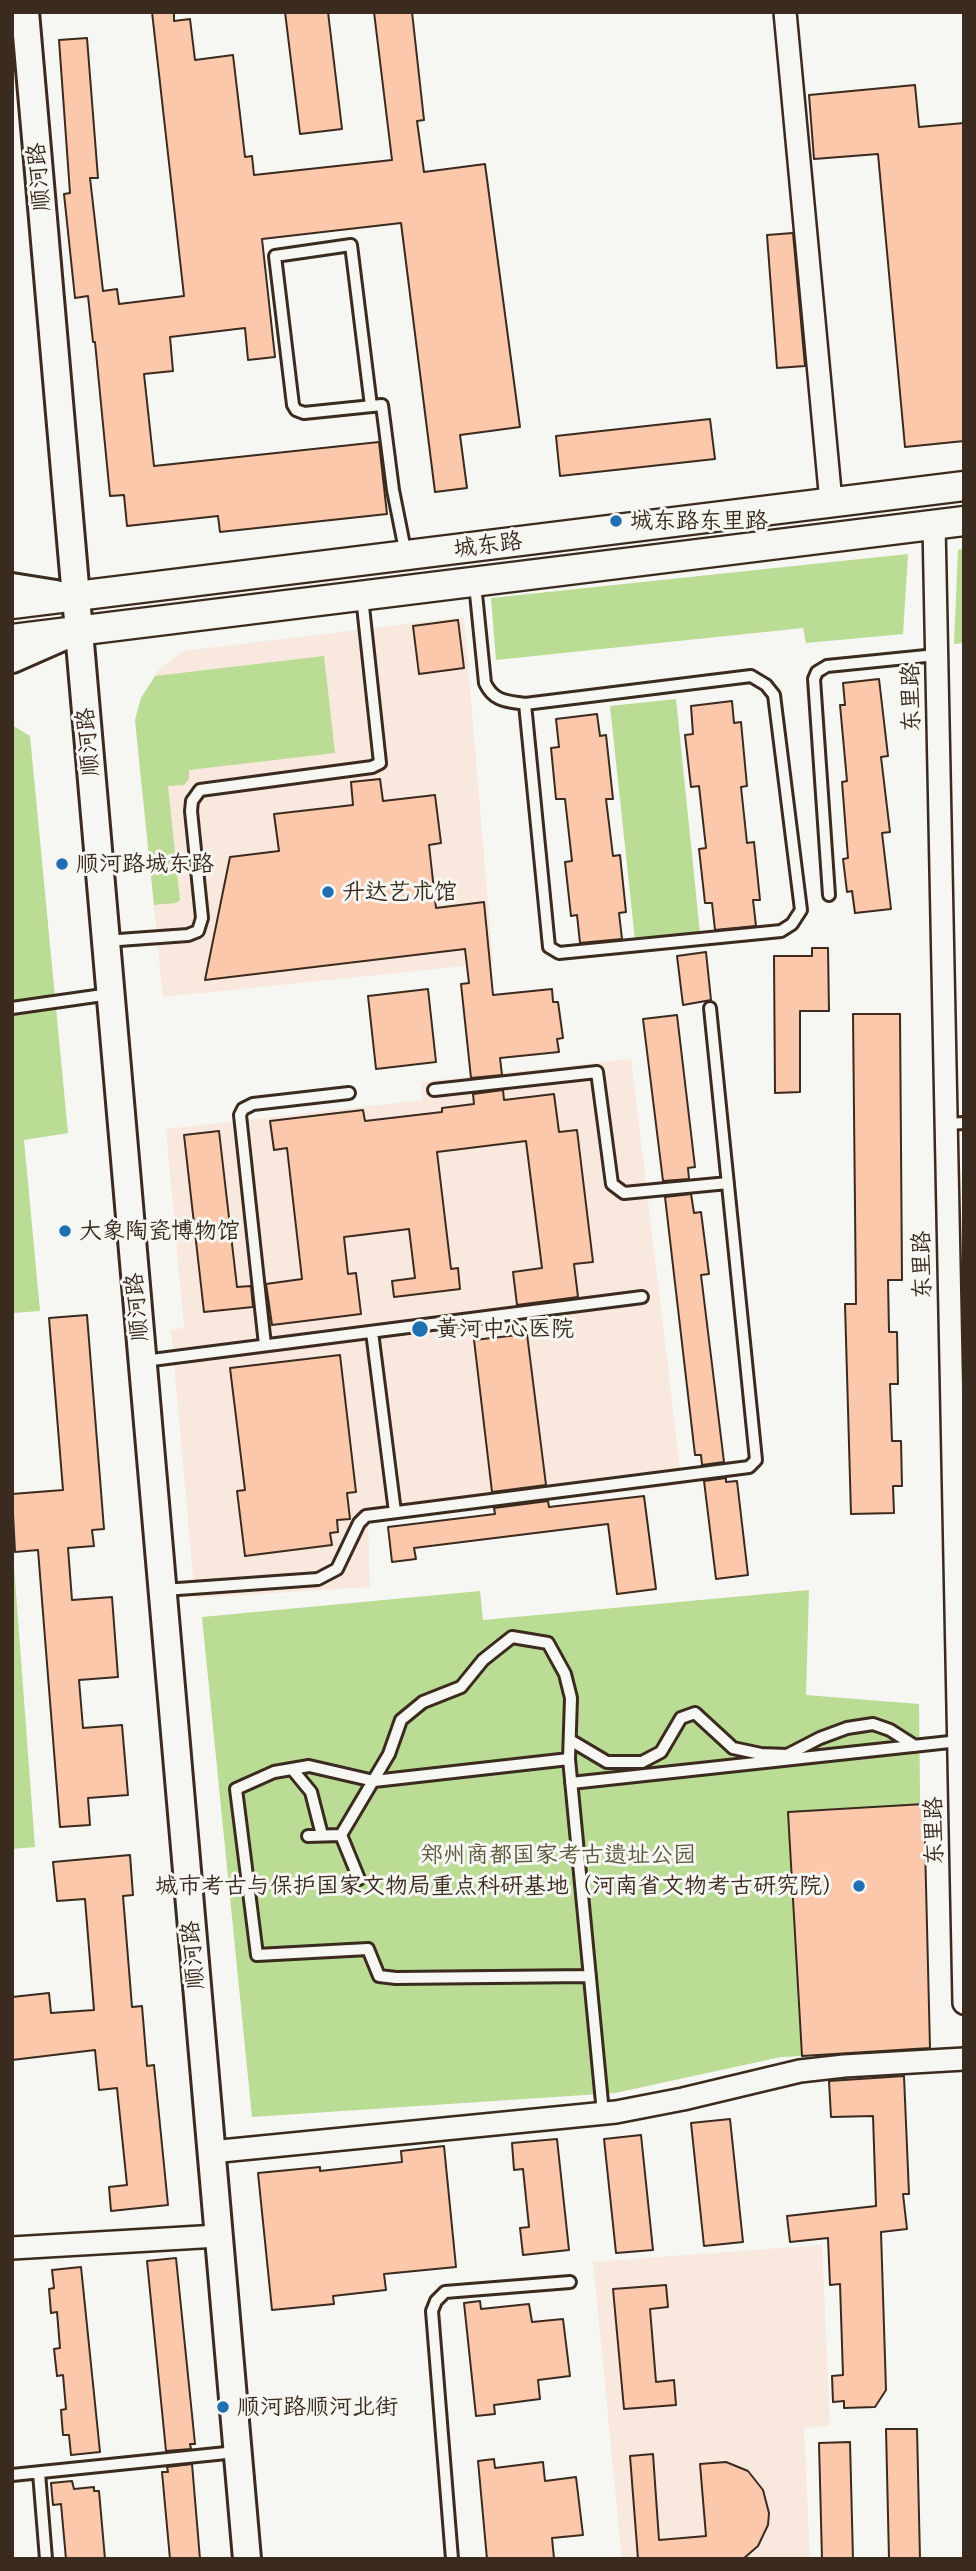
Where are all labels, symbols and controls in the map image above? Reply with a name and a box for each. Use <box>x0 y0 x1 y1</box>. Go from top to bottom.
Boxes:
street label: 顺河路 <box>22 141 56 213</box>
place label: 城东路东里路 <box>630 507 768 535</box>
marker: 城东路东里路 <box>608 513 624 529</box>
street label: 城东路 <box>452 527 524 563</box>
street label: 东里路 <box>897 663 925 733</box>
street label: 顺河路 <box>71 706 105 778</box>
place label: 顺河路城东路 <box>76 850 214 878</box>
marker: 顺河路城东路 <box>54 856 70 872</box>
place label: 升达艺术馆 <box>342 878 457 906</box>
marker: 升达艺术馆 <box>320 884 336 900</box>
place label: 大象陶瓷博物馆 <box>79 1217 240 1245</box>
marker: 大象陶瓷博物馆 <box>57 1223 73 1239</box>
street label: 东里路 <box>908 1230 936 1300</box>
street label: 顺河路 <box>120 1271 154 1343</box>
place label: 黄河中心医院 <box>436 1315 574 1343</box>
marker: 黄河中心医院 <box>410 1319 430 1339</box>
street label: 东里路 <box>920 1796 948 1866</box>
park label: 郑州商都国家考古遗址公园 <box>420 1841 696 1869</box>
place label: 城市考古与保护国家文物局重点科研基地（河南省文物考古研究院） <box>155 1872 845 1900</box>
marker: 城市考古与保护国家文物局重点科研基地（河南省文物考古研究院） <box>851 1878 867 1894</box>
street label: 顺河路 <box>176 1919 210 1991</box>
place label: 顺河路顺河北街 <box>237 2393 398 2421</box>
marker: 顺河路顺河北街 <box>215 2399 231 2415</box>

